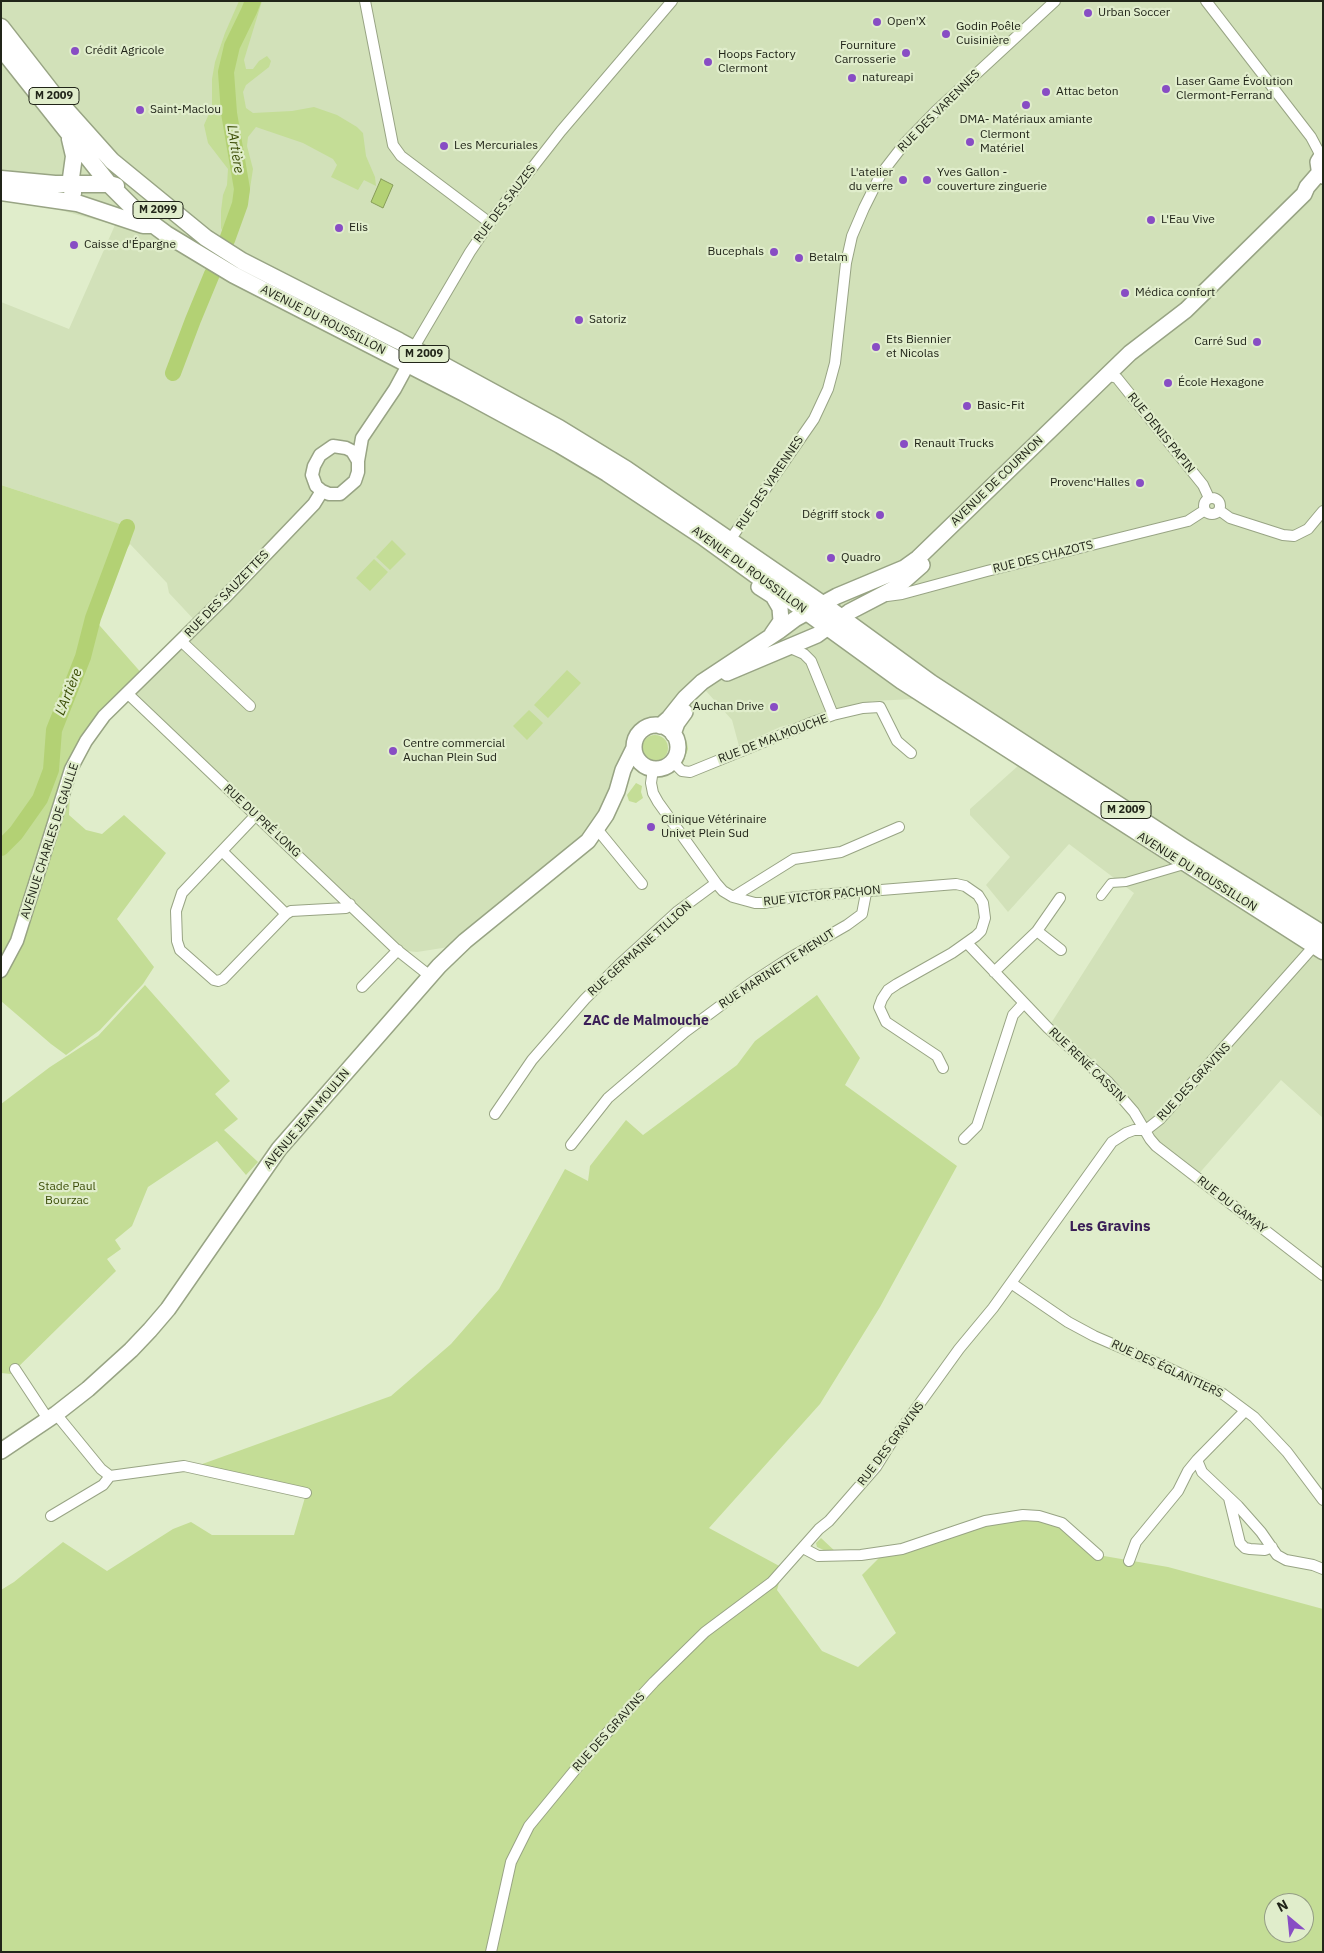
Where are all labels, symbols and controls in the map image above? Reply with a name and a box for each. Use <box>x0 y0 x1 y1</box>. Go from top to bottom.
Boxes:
place label: Urban Soccer <box>1098 6 1170 20</box>
marker: Urban Soccer <box>1082 7 1094 19</box>
place label: Open'X <box>887 15 926 29</box>
marker: Open'X <box>871 16 883 28</box>
place label: Godin Poêle Cuisinière <box>956 20 1021 48</box>
marker: Godin Poêle Cuisinière <box>940 28 952 40</box>
place label: Fourniture Carrosserie <box>834 39 896 67</box>
place label: Crédit Agricole <box>85 44 164 58</box>
marker: Crédit Agricole <box>69 45 81 57</box>
marker: Fourniture Carrosserie <box>900 47 912 59</box>
place label: Hoops Factory Clermont <box>718 48 796 76</box>
marker: Hoops Factory Clermont <box>702 56 714 68</box>
street label: RUE DES VARENNES <box>895 67 983 155</box>
place label: natureapi <box>862 71 914 85</box>
marker: natureapi <box>846 72 858 84</box>
place label: Laser Game Évolution Clermont-Ferrand <box>1176 75 1293 103</box>
marker: Laser Game Évolution Clermont-Ferrand <box>1160 83 1172 95</box>
place label: Attac beton <box>1056 85 1118 99</box>
marker: Attac beton <box>1040 86 1052 98</box>
road number: M 2009 <box>29 88 79 104</box>
marker: DMA- Matériaux amiante <box>1020 99 1032 111</box>
place label: Saint-Maclou <box>150 103 221 117</box>
marker: Saint-Maclou <box>134 104 146 116</box>
place label: DMA- Matériaux amiante <box>959 113 1093 127</box>
water label: L'Artière <box>223 124 247 174</box>
place label: Clermont Matériel <box>980 128 1030 156</box>
marker: Clermont Matériel <box>964 136 976 148</box>
place label: Les Mercuriales <box>454 139 538 153</box>
marker: Les Mercuriales <box>438 140 450 152</box>
street label: RUE DES SAUZES <box>471 162 539 246</box>
place label: L'atelier du verre <box>849 166 893 194</box>
place label: Yves Gallon - couverture zinguerie <box>937 166 1047 194</box>
marker: L'atelier du verre <box>897 174 909 186</box>
marker: Yves Gallon - couverture zinguerie <box>921 174 933 186</box>
road number: M 2099 <box>133 202 183 218</box>
place label: L'Eau Vive <box>1161 213 1215 227</box>
marker: L'Eau Vive <box>1145 214 1157 226</box>
place label: Elis <box>349 221 368 235</box>
marker: Elis <box>333 222 345 234</box>
place label: Caisse d'Épargne <box>84 238 176 252</box>
marker: Caisse d'Épargne <box>68 239 80 251</box>
place label: Bucephals <box>708 245 764 259</box>
marker: Bucephals <box>768 246 780 258</box>
place label: Betalm <box>809 251 848 265</box>
marker: Betalm <box>793 252 805 264</box>
street label: AVENUE DU ROUSSILLON <box>258 282 388 358</box>
place label: Médica confort <box>1135 286 1215 300</box>
marker: Médica confort <box>1119 287 1131 299</box>
place label: Satoriz <box>589 313 626 327</box>
marker: Satoriz <box>573 314 585 326</box>
place label: Ets Biennier et Nicolas <box>886 333 951 361</box>
place label: Carré Sud <box>1194 335 1247 349</box>
marker: Carré Sud <box>1251 336 1263 348</box>
marker: Ets Biennier et Nicolas <box>870 341 882 353</box>
road number: M 2009 <box>399 346 449 362</box>
place label: École Hexagone <box>1178 376 1264 390</box>
marker: École Hexagone <box>1162 377 1174 389</box>
street label: RUE DENIS PAPIN <box>1124 390 1198 476</box>
place label: Basic-Fit <box>977 399 1025 413</box>
marker: Basic-Fit <box>961 400 973 412</box>
street label: RUE DES VARENNES <box>733 433 807 533</box>
street label: AVENUE DE COURNON <box>948 433 1046 529</box>
place label: Renault Trucks <box>914 437 994 451</box>
marker: Renault Trucks <box>898 438 910 450</box>
place label: Provenc'Halles <box>1050 476 1130 490</box>
marker: Provenc'Halles <box>1134 477 1146 489</box>
place label: Dégriff stock <box>802 508 870 522</box>
marker: Dégriff stock <box>874 509 886 521</box>
street label: AVENUE DU ROUSSILLON <box>689 523 809 617</box>
street label: RUE DES CHAZOTS <box>991 538 1095 576</box>
street label: RUE DES SAUZETTES <box>182 548 272 640</box>
place label: Quadro <box>841 551 881 565</box>
marker: Quadro <box>825 552 837 564</box>
water label: L'Artière <box>52 666 86 718</box>
place label: Auchan Drive <box>693 700 764 714</box>
marker: Auchan Drive <box>768 701 780 713</box>
street label: RUE DE MALMOUCHE <box>716 711 830 767</box>
place label: Centre commercial Auchan Plein Sud <box>403 737 505 765</box>
marker: Centre commercial Auchan Plein Sud <box>387 745 399 757</box>
street label: AVENUE CHARLES DE GAULLE <box>18 761 82 921</box>
street label: RUE DU PRÉ LONG <box>220 782 304 860</box>
road number: M 2009 <box>1101 802 1151 818</box>
place label: Clinique Vétérinaire Univet Plein Sud <box>661 813 767 841</box>
marker: Clinique Vétérinaire Univet Plein Sud <box>645 821 657 833</box>
street label: AVENUE DU ROUSSILLON <box>1134 829 1260 915</box>
street label: RUE VICTOR PACHON <box>763 883 881 909</box>
street label: RUE GERMAINE TILLION <box>585 899 695 999</box>
street label: RUE MARINETTE MENUT <box>716 926 838 1012</box>
district label: ZAC de Malmouche <box>583 1013 709 1029</box>
street label: RUE RENÉ CASSIN <box>1046 1025 1128 1105</box>
street label: RUE DES GRAVINS <box>1154 1040 1234 1124</box>
street label: AVENUE JEAN MOULIN <box>261 1066 353 1172</box>
street label: RUE DU GAMAY <box>1194 1173 1270 1237</box>
park label: Stade Paul Bourzac <box>38 1180 96 1208</box>
district label: Les Gravins <box>1069 1218 1151 1236</box>
street label: RUE DES ÉGLANTIERS <box>1109 1337 1225 1401</box>
street label: RUE DES GRAVINS <box>855 1399 927 1489</box>
street label: RUE DES GRAVINS <box>570 1690 648 1774</box>
north arrow <box>1264 1893 1314 1943</box>
text: N <box>1274 1895 1291 1916</box>

